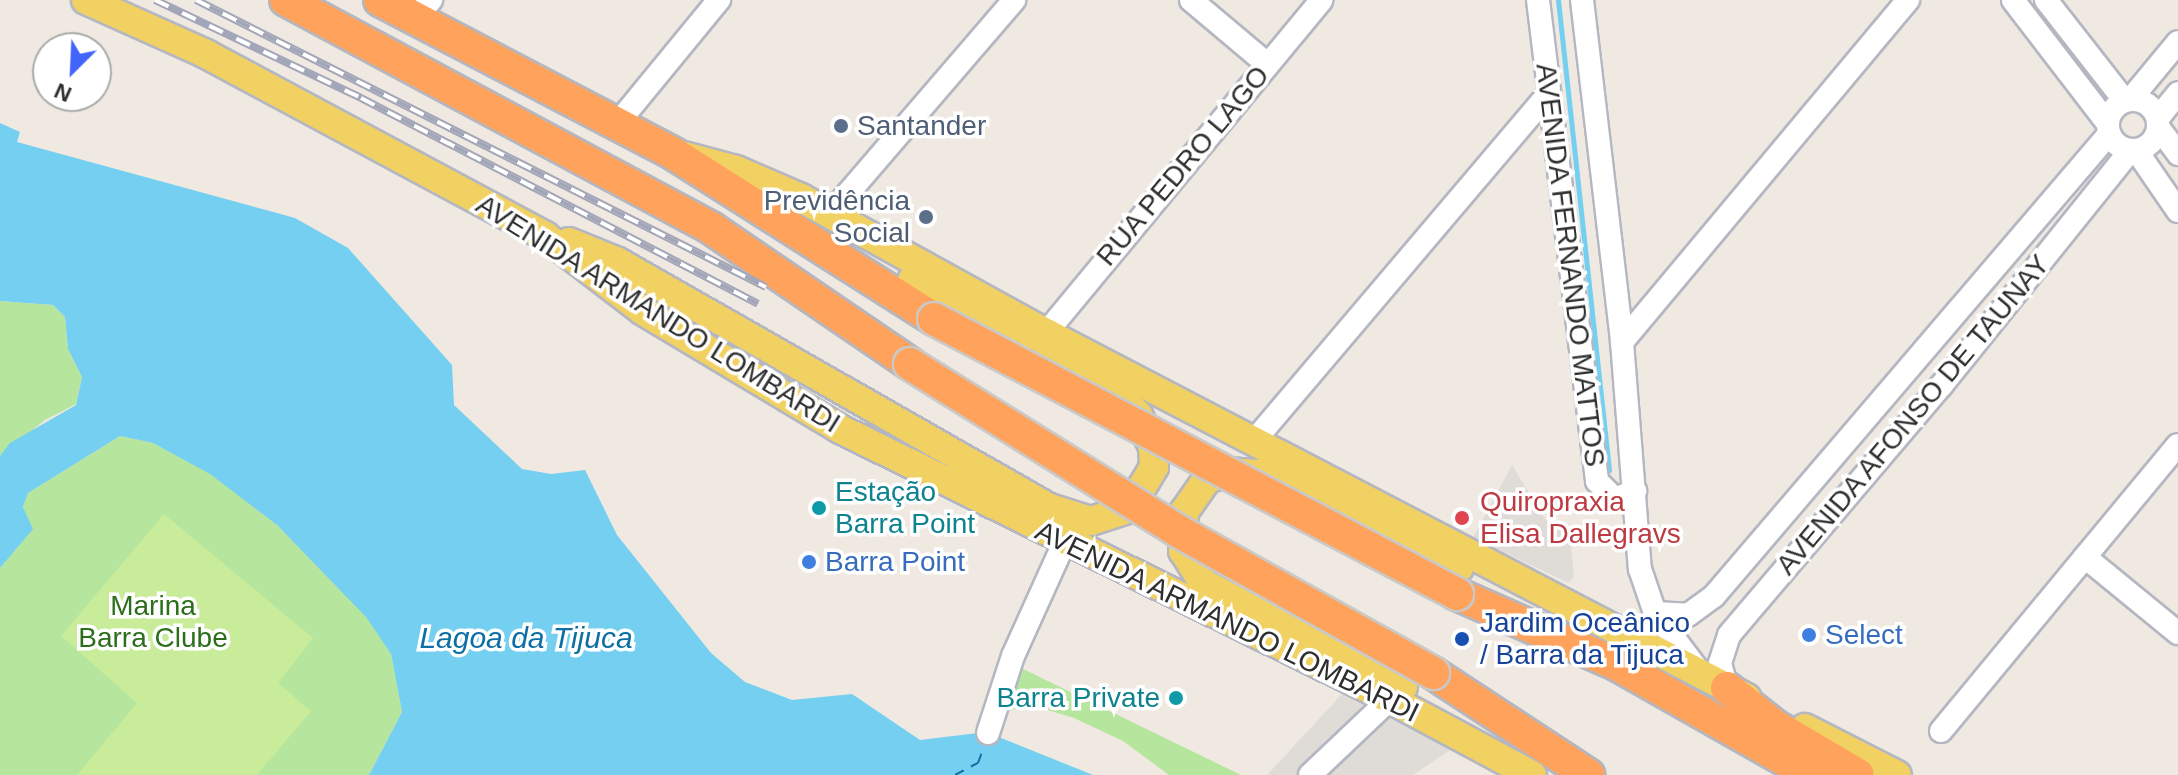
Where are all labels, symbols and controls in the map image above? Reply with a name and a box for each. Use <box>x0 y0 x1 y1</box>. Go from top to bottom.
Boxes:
north arrow <box>32 32 112 112</box>
street label: RUA PEDRO LAGO <box>1089 59 1277 273</box>
street label: AVENIDA FERNANDO MATTOS <box>1528 61 1612 469</box>
text: N <box>51 78 75 107</box>
place label: Santander <box>857 109 986 143</box>
marker: Santander <box>832 117 850 135</box>
place label: Previdência Social <box>764 184 910 250</box>
street label: AVENIDA ARMANDO LOMBARDI <box>469 187 847 441</box>
marker: Previdência Social <box>917 208 935 226</box>
street label: AVENIDA AFONSO DE TAUNAY <box>1768 247 2058 583</box>
place label: Estação Barra Point <box>835 475 975 541</box>
place label: Quiropraxia Elisa Dallegravs <box>1480 485 1681 551</box>
marker: Estação Barra Point <box>810 499 828 517</box>
marker: Quiropraxia Elisa Dallegravs <box>1451 507 1473 529</box>
street label: AVENIDA ARMANDO LOMBARDI <box>1028 514 1426 730</box>
place label: Barra Point <box>825 545 965 579</box>
marker: Barra Point <box>800 553 818 571</box>
park label: Marina Barra Clube <box>78 589 228 655</box>
place label: Jardim Oceânico / Barra da Tijuca <box>1480 606 1690 672</box>
place label: Select <box>1825 618 1903 652</box>
water label: Lagoa da Tijuca <box>419 620 633 656</box>
marker: Select <box>1800 626 1818 644</box>
marker: Jardim Oceânico / Barra da Tijuca <box>1451 628 1473 650</box>
place label: Barra Private <box>997 681 1160 715</box>
marker: Barra Private <box>1167 689 1185 707</box>

